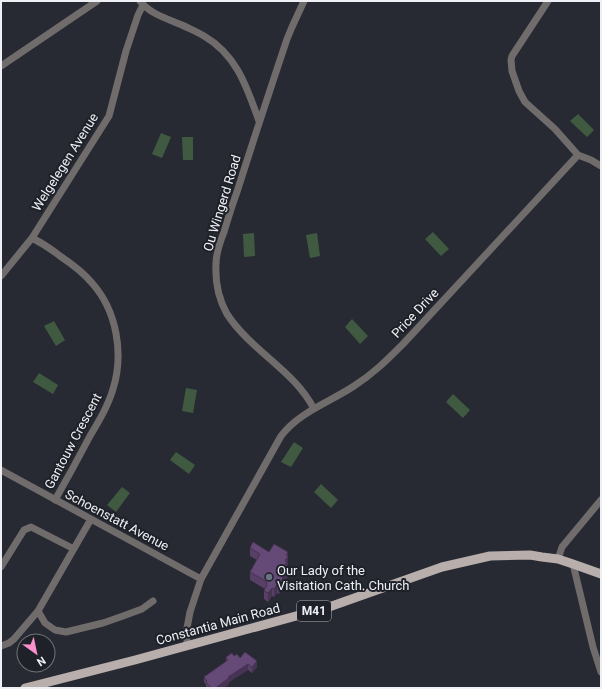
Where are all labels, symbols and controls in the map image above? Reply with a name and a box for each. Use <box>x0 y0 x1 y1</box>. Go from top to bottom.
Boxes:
street label: Welgelegen Avenue <box>29 110 101 214</box>
street label: Ou Wingerd Road <box>200 153 244 253</box>
street label: Price Drive <box>388 285 442 341</box>
street label: Gantouw Crescent <box>41 391 105 491</box>
street label: Schoenstatt Avenue <box>63 486 172 554</box>
place label: Our Lady of the Visitation Cath. Church <box>277 563 410 593</box>
marker: Our Lady of the Visitation Cath. Church <box>264 572 274 582</box>
street label: Constantia Main Road <box>154 600 282 648</box>
road number: M41 <box>297 601 331 621</box>
north arrow <box>16 633 56 673</box>
text: N <box>34 653 48 669</box>

